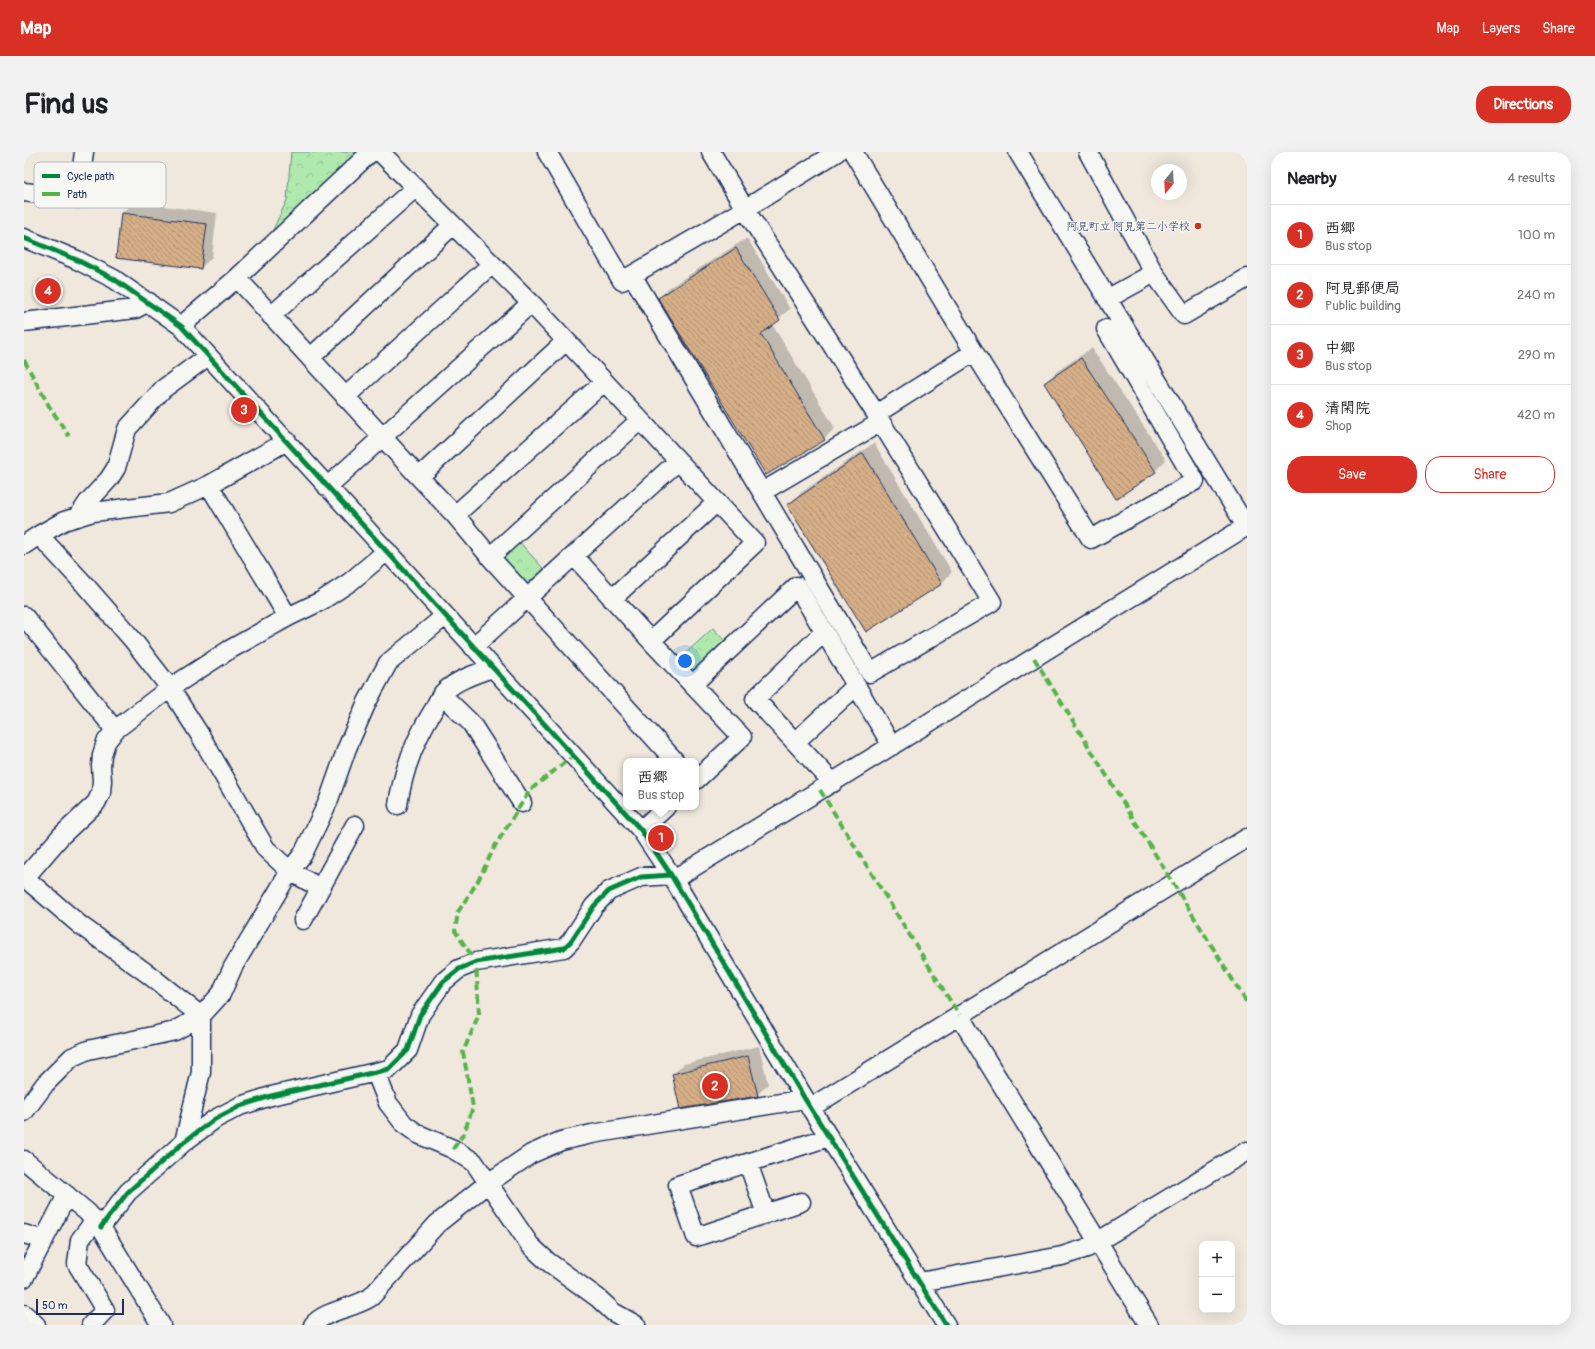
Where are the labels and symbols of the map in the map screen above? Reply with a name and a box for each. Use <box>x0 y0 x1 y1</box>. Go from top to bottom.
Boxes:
legend <box>34 162 166 208</box>
north arrow <box>1151 164 1187 200</box>
text: Cycle path <box>67 170 114 183</box>
text: Path <box>67 188 87 201</box>
place label: 阿見町立 阿見第二小学校 <box>1067 220 1190 233</box>
marker: 阿見町立 阿見第二小学校 <box>1193 221 1203 231</box>
pin: 4 <box>35 276 61 306</box>
pin: 3 <box>231 395 257 425</box>
your location <box>675 651 695 671</box>
pin: 1 <box>648 823 674 853</box>
pin: 2 <box>702 1071 728 1101</box>
scale bar <box>36 1297 124 1316</box>

